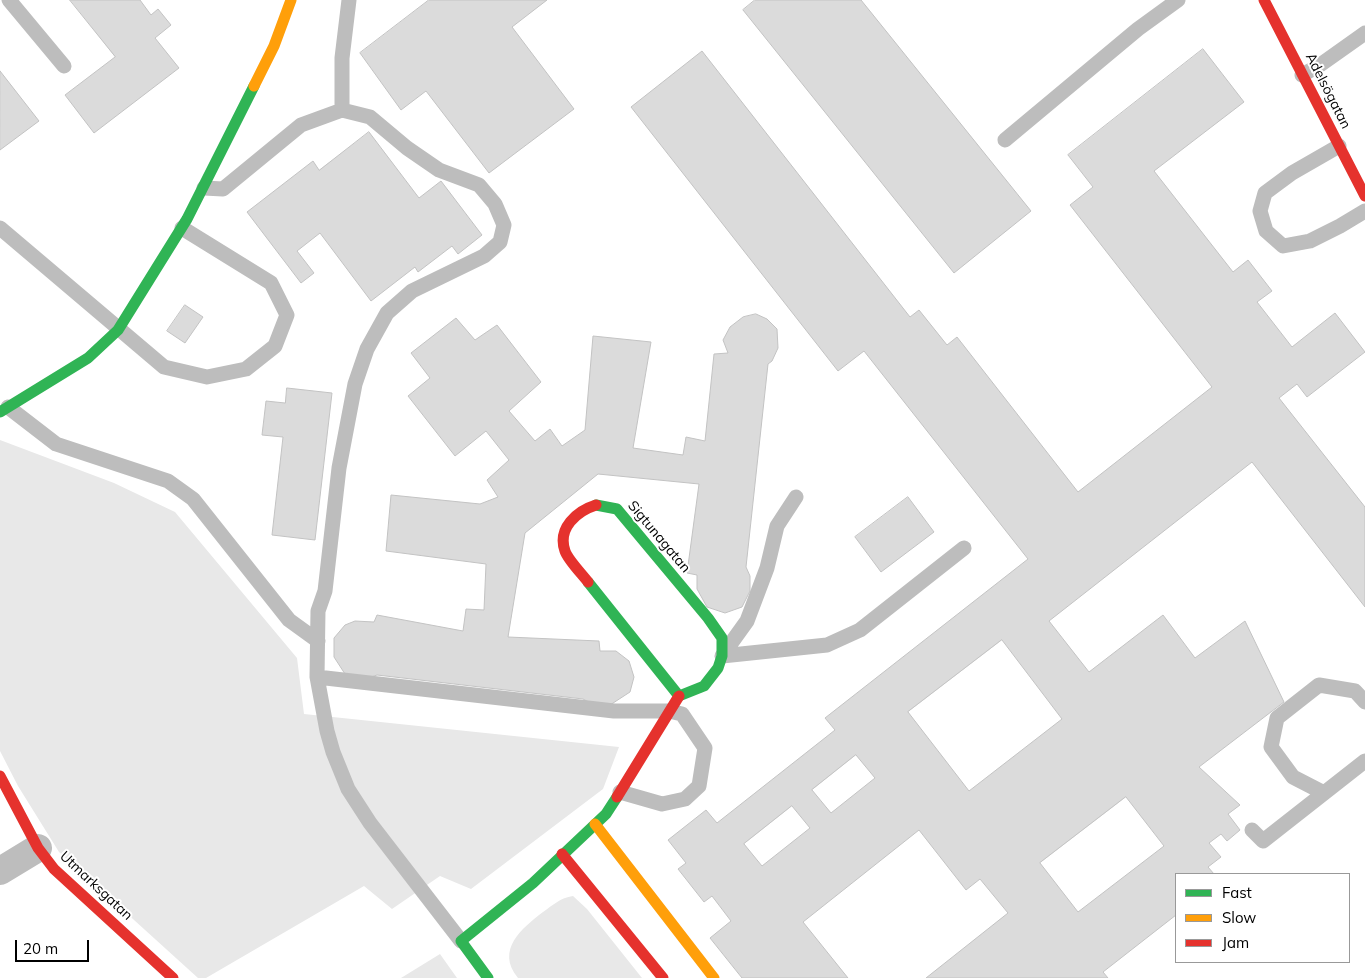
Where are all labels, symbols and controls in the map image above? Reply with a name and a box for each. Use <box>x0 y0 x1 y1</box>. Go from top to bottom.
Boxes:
street label: Adelsögatan <box>1302 50 1354 132</box>
street label: Sigtunagatan <box>624 498 694 576</box>
street label: Utmarksgatan <box>56 848 136 924</box>
legend <box>1175 873 1350 963</box>
text: Fast <box>1222 883 1252 902</box>
text: Slow <box>1222 908 1256 927</box>
scale bar <box>18 930 91 962</box>
text: Jam <box>1222 933 1249 952</box>
text: 20 m <box>23 939 58 958</box>

